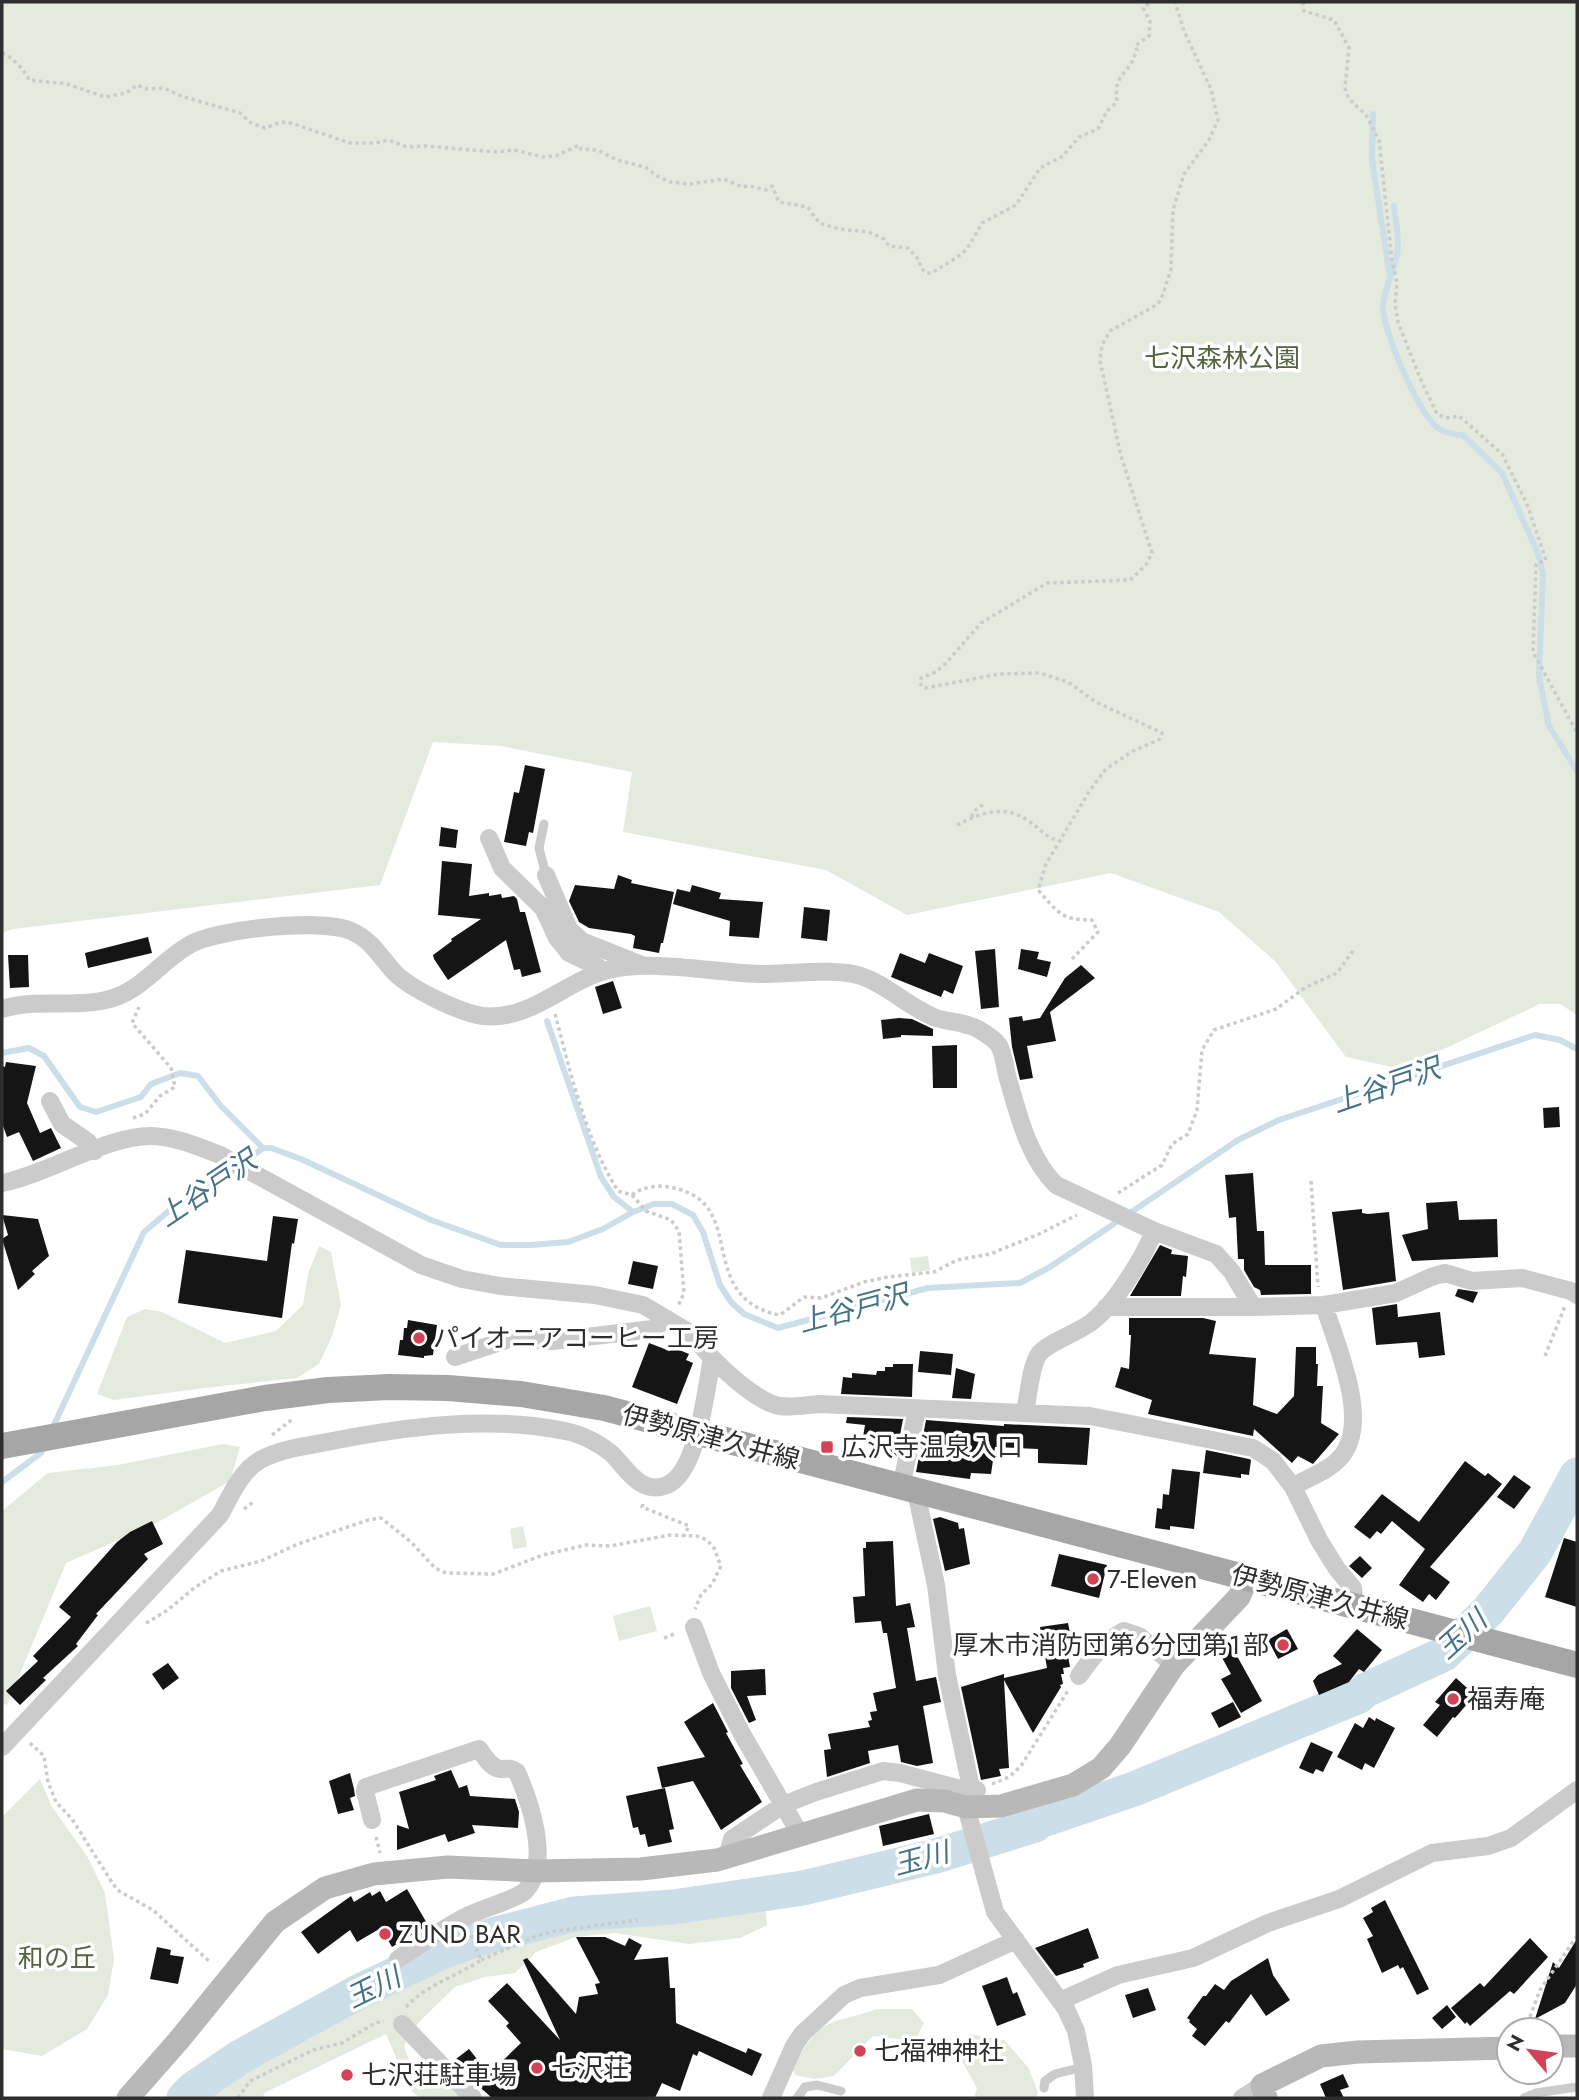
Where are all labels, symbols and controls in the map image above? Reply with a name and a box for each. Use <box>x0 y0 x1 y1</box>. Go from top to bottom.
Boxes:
park label: 七沢森林公園 <box>1144 339 1300 377</box>
water label: 上谷戸沢 <box>1327 1047 1450 1123</box>
water label: 上谷戸沢 <box>149 1138 268 1237</box>
water label: 上谷戸沢 <box>794 1273 916 1343</box>
place label: パイオニアコーヒー工房 <box>433 1319 719 1357</box>
marker: パイオニアコーヒー工房 <box>411 1330 427 1346</box>
street label: 伊勢原津久井線 <box>618 1395 804 1479</box>
place label: 広沢寺温泉入口 <box>841 1428 1023 1466</box>
marker: 広沢寺温泉入口 <box>819 1439 835 1455</box>
street label: 伊勢原津久井線 <box>1227 1555 1413 1639</box>
place label: 7-Eleven <box>1107 1560 1197 1598</box>
marker: 7-Eleven <box>1085 1571 1101 1587</box>
water label: 玉川 <box>1427 1598 1498 1668</box>
place label: 厚木市消防団第６分団第１部 <box>953 1626 1269 1664</box>
marker: 厚木市消防団第６分団第１部 <box>1275 1637 1291 1653</box>
place label: 福寿庵 <box>1467 1680 1545 1718</box>
marker: 福寿庵 <box>1445 1691 1461 1707</box>
water label: 玉川 <box>889 1831 956 1886</box>
place label: ZUND BAR <box>399 1915 521 1953</box>
marker: ZUND BAR <box>377 1926 393 1942</box>
park label: 和の丘 <box>18 1939 96 1977</box>
water label: 玉川 <box>339 1955 410 2018</box>
north arrow <box>1495 2016 1565 2086</box>
text: N <box>1500 2030 1531 2056</box>
place label: 七福神神社 <box>874 2032 1004 2070</box>
marker: 七福神神社 <box>852 2043 868 2059</box>
place label: 七沢荘 <box>551 2049 629 2087</box>
place label: 七沢荘駐車場 <box>361 2056 517 2094</box>
marker: 七沢荘 <box>529 2060 545 2076</box>
marker: 七沢荘駐車場 <box>339 2067 355 2083</box>

